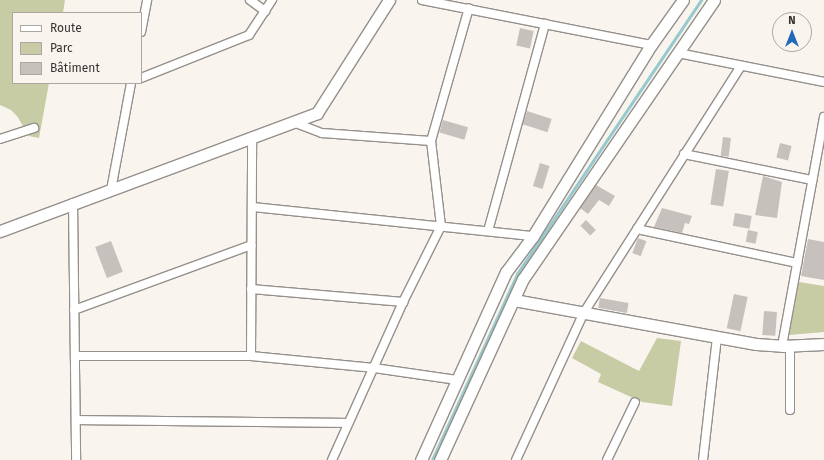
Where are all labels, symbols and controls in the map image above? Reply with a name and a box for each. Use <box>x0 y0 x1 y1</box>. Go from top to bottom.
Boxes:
legend <box>12 12 142 84</box>
north arrow <box>772 12 812 52</box>
text: N <box>788 14 796 27</box>
text: Route <box>50 21 82 35</box>
text: Parc <box>50 41 73 55</box>
text: Bâtiment <box>50 61 100 75</box>

